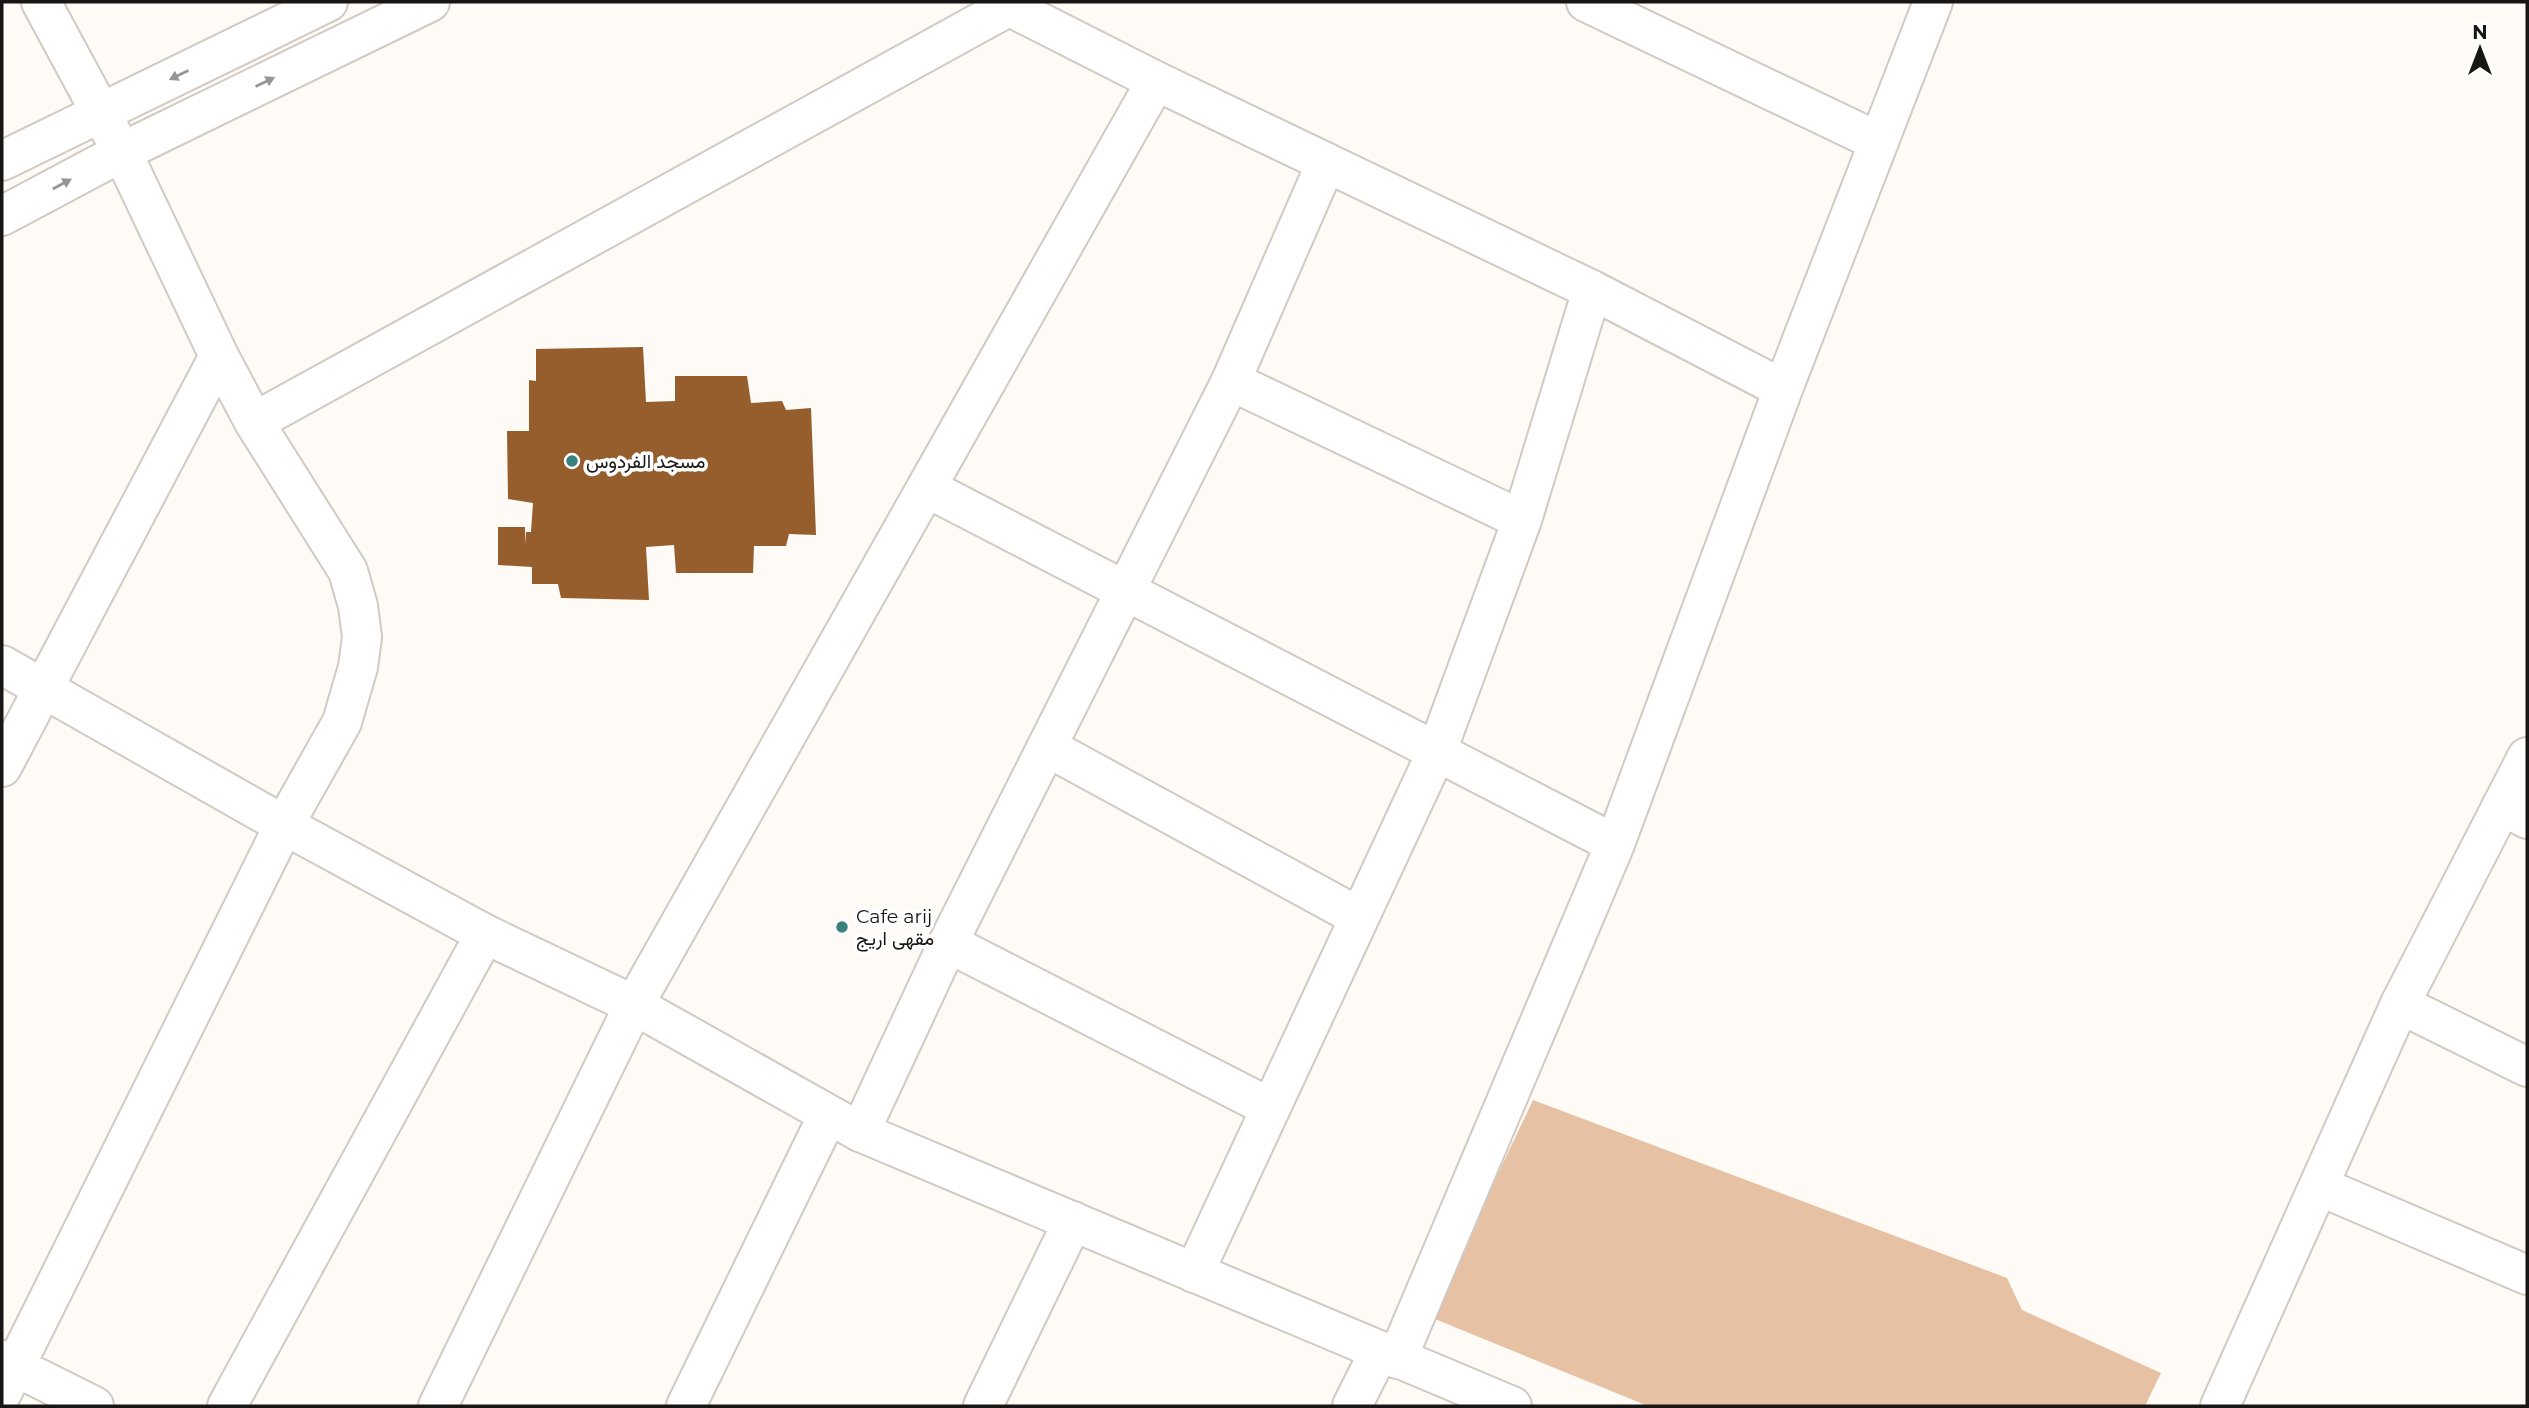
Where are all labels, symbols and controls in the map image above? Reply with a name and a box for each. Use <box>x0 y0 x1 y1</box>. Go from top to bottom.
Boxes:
north arrow <box>2445 14 2515 84</box>
text: N <box>2472 21 2488 44</box>
one-way arrow <box>169 69 189 80</box>
one-way arrow <box>255 76 275 88</box>
one-way arrow <box>52 178 72 190</box>
place label: مسجد الفردوس <box>586 450 705 473</box>
marker: مسجد الفردوس <box>564 453 580 469</box>
place label: Cafe arij مقهى اريج <box>856 905 934 952</box>
marker: Cafe arij مقهى اريج <box>834 919 850 935</box>

